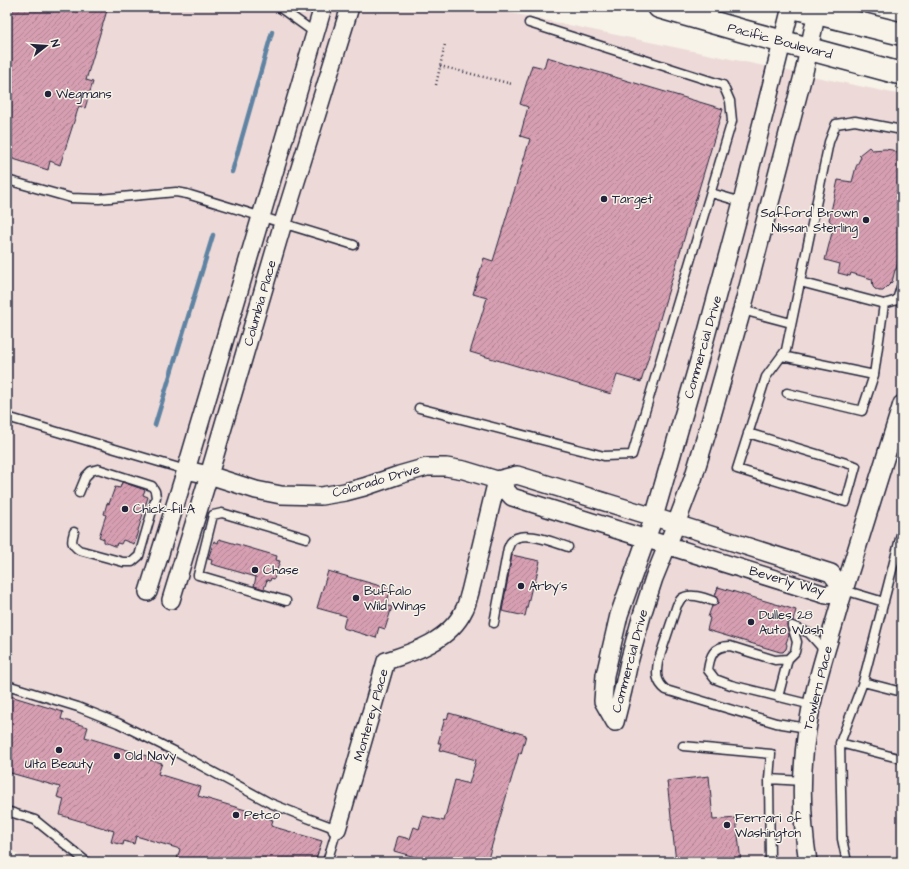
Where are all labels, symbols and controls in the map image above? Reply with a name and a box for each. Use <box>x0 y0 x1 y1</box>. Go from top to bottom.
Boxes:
street label: Pacific Boulevard <box>726 18 835 64</box>
north arrow <box>26 26 66 66</box>
text: N <box>47 38 63 49</box>
place label: Wegmans <box>56 85 112 104</box>
marker: Wegmans <box>43 89 53 99</box>
place label: Target <box>612 190 654 209</box>
marker: Target <box>599 194 609 204</box>
place label: Safford Brown Nissan Sterling <box>761 204 859 238</box>
marker: Safford Brown Nissan Sterling <box>861 215 871 225</box>
street label: Columbia Place <box>239 258 281 348</box>
street label: Commercial Drive <box>680 293 726 401</box>
street label: Colorado Drive <box>330 460 422 502</box>
place label: Chick-fil-A <box>133 500 196 518</box>
marker: Chick-fil-A <box>120 504 130 514</box>
place label: Chase <box>263 561 299 579</box>
street label: Beverly Way <box>747 562 827 601</box>
marker: Chase <box>250 565 260 575</box>
place label: Arby's <box>529 577 568 596</box>
marker: Arby's <box>516 581 526 591</box>
place label: Buffalo Wild Wings <box>364 582 427 616</box>
marker: Buffalo Wild Wings <box>351 593 361 603</box>
place label: Dulles 28 Auto Wash <box>759 606 824 639</box>
street label: Commercial Drive <box>608 607 652 715</box>
marker: Dulles 28 Auto Wash <box>746 617 756 627</box>
street label: Towlern Place <box>799 644 837 732</box>
street label: Monterey Place <box>349 667 394 764</box>
marker: Ulta Beauty <box>54 745 64 755</box>
place label: Old Navy <box>125 747 176 766</box>
marker: Old Navy <box>112 751 122 761</box>
place label: Ulta Beauty <box>25 755 93 774</box>
place label: Petco <box>244 806 281 824</box>
place label: Ferrari of Washington <box>735 809 802 843</box>
marker: Petco <box>231 810 241 820</box>
marker: Ferrari of Washington <box>722 820 732 830</box>

